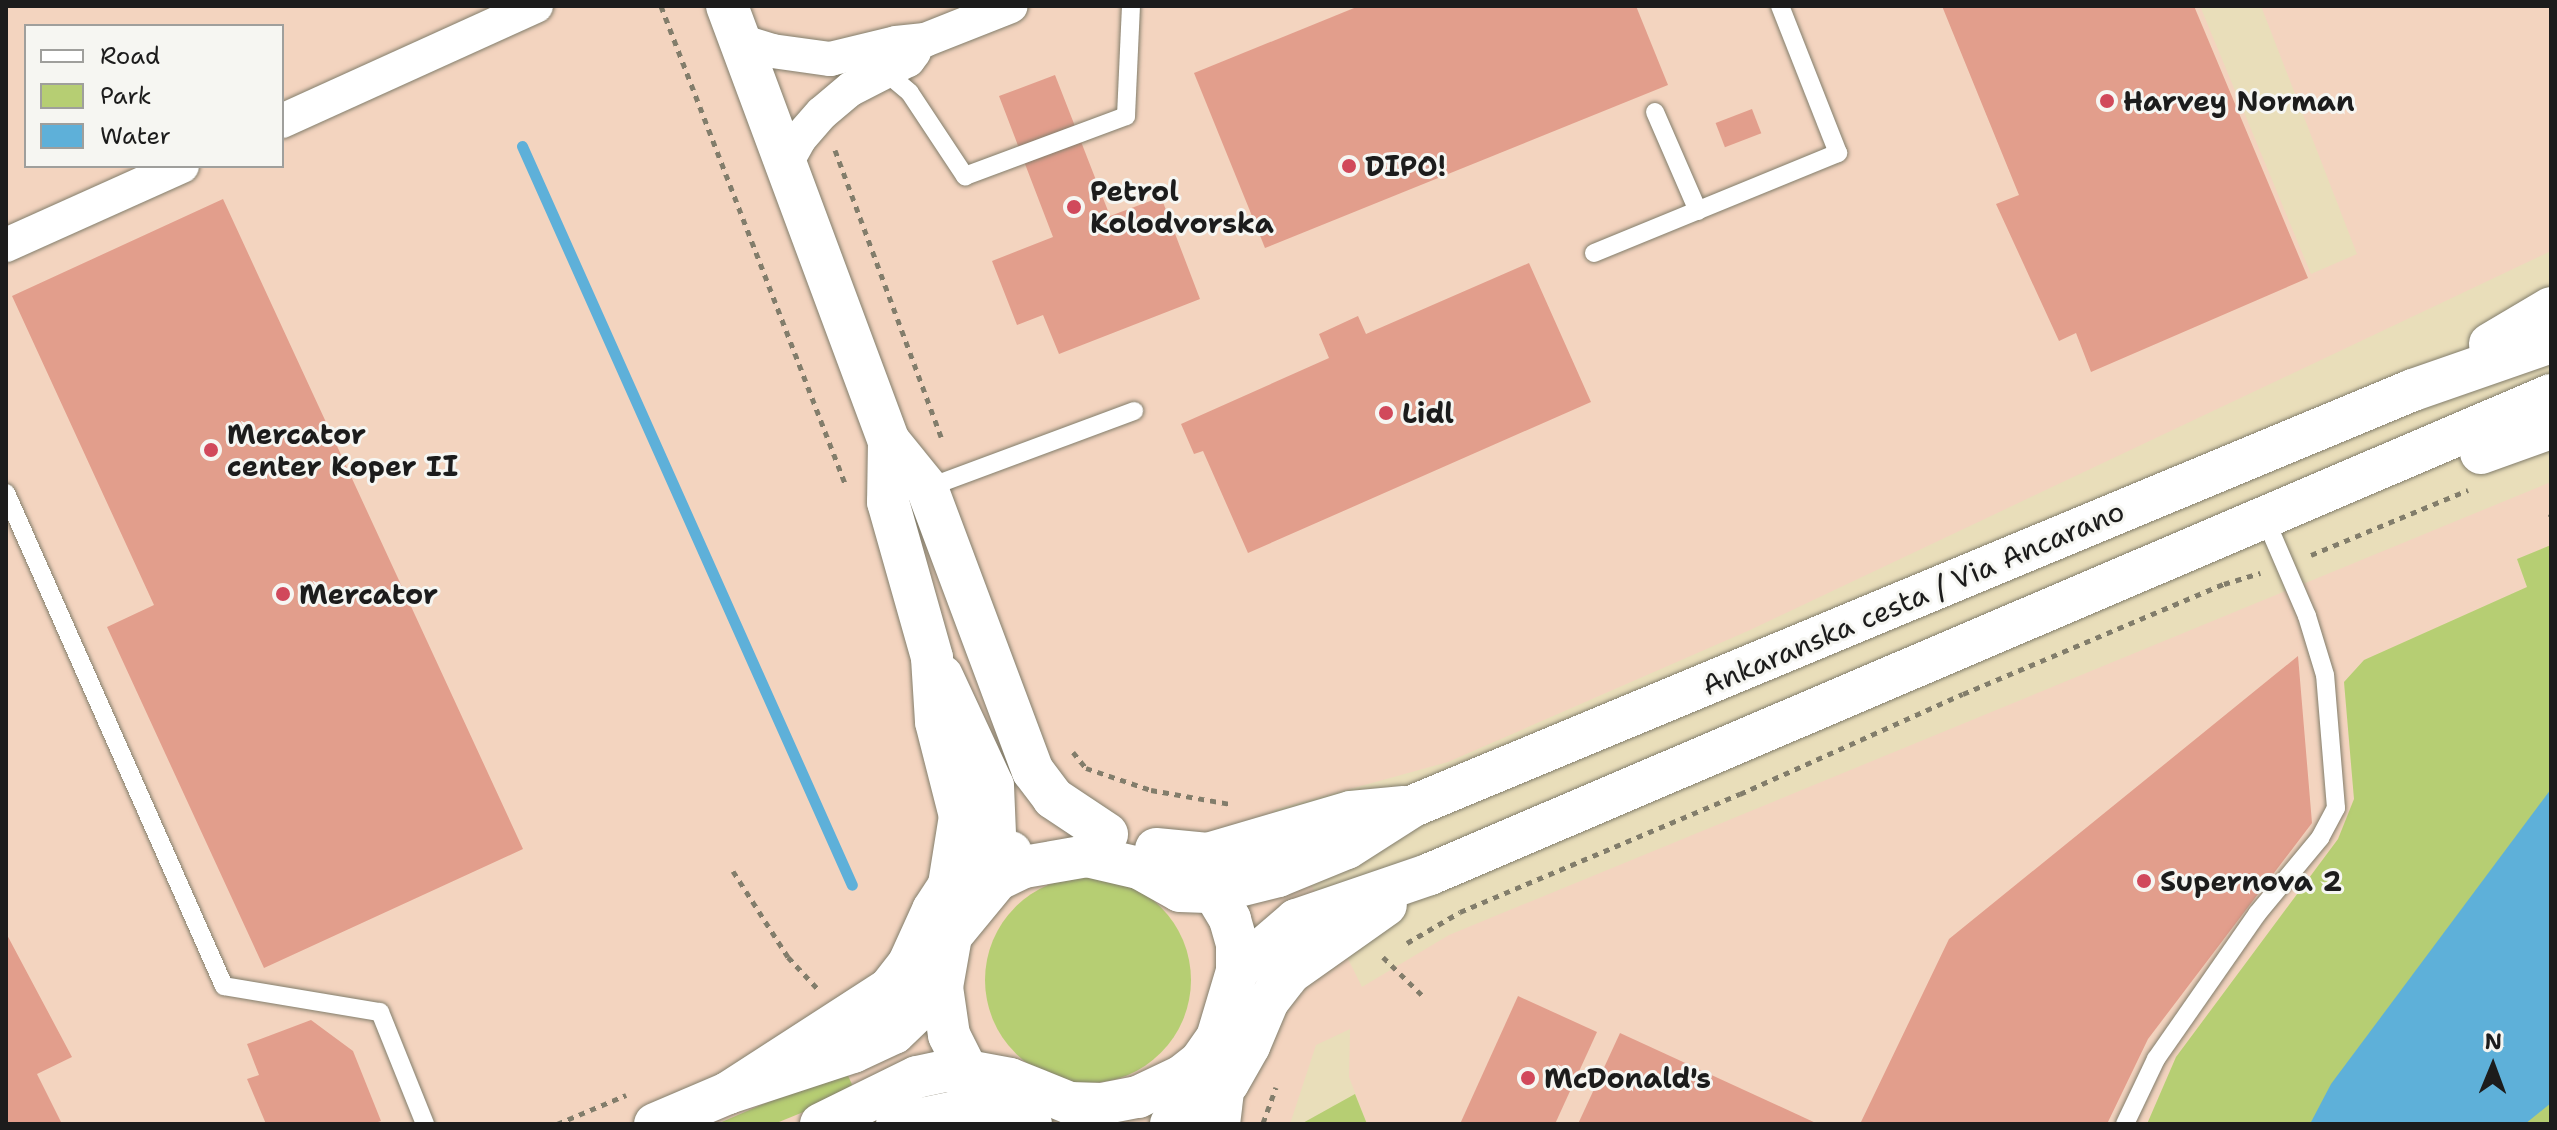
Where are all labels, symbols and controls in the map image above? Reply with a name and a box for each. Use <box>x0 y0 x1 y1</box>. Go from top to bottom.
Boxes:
legend <box>24 24 284 168</box>
text: Road <box>100 40 160 72</box>
text: Park <box>100 80 152 112</box>
place label: Harvey Norman <box>2123 84 2355 118</box>
marker: Harvey Norman <box>2098 92 2116 110</box>
text: Water <box>100 120 171 152</box>
place label: DIPO! <box>1365 149 1446 183</box>
marker: DIPO! <box>1340 157 1358 175</box>
place label: Petrol Kolodvorska <box>1090 174 1274 240</box>
marker: Petrol Kolodvorska <box>1065 198 1083 216</box>
place label: Lidl <box>1402 396 1454 430</box>
marker: Lidl <box>1377 404 1395 422</box>
place label: Mercator center Koper II <box>227 417 458 483</box>
marker: Mercator center Koper II <box>202 441 220 459</box>
street label: Ankaranska cesta / Via Ancarano <box>1697 494 2129 702</box>
place label: Mercator <box>299 577 438 611</box>
marker: Mercator <box>274 585 292 603</box>
place label: Supernova 2 <box>2160 864 2342 898</box>
marker: Supernova 2 <box>2135 872 2153 890</box>
north arrow <box>2453 1026 2533 1106</box>
text: N <box>2484 1027 2502 1056</box>
place label: McDonald's <box>1544 1061 1711 1095</box>
marker: McDonald's <box>1519 1069 1537 1087</box>

